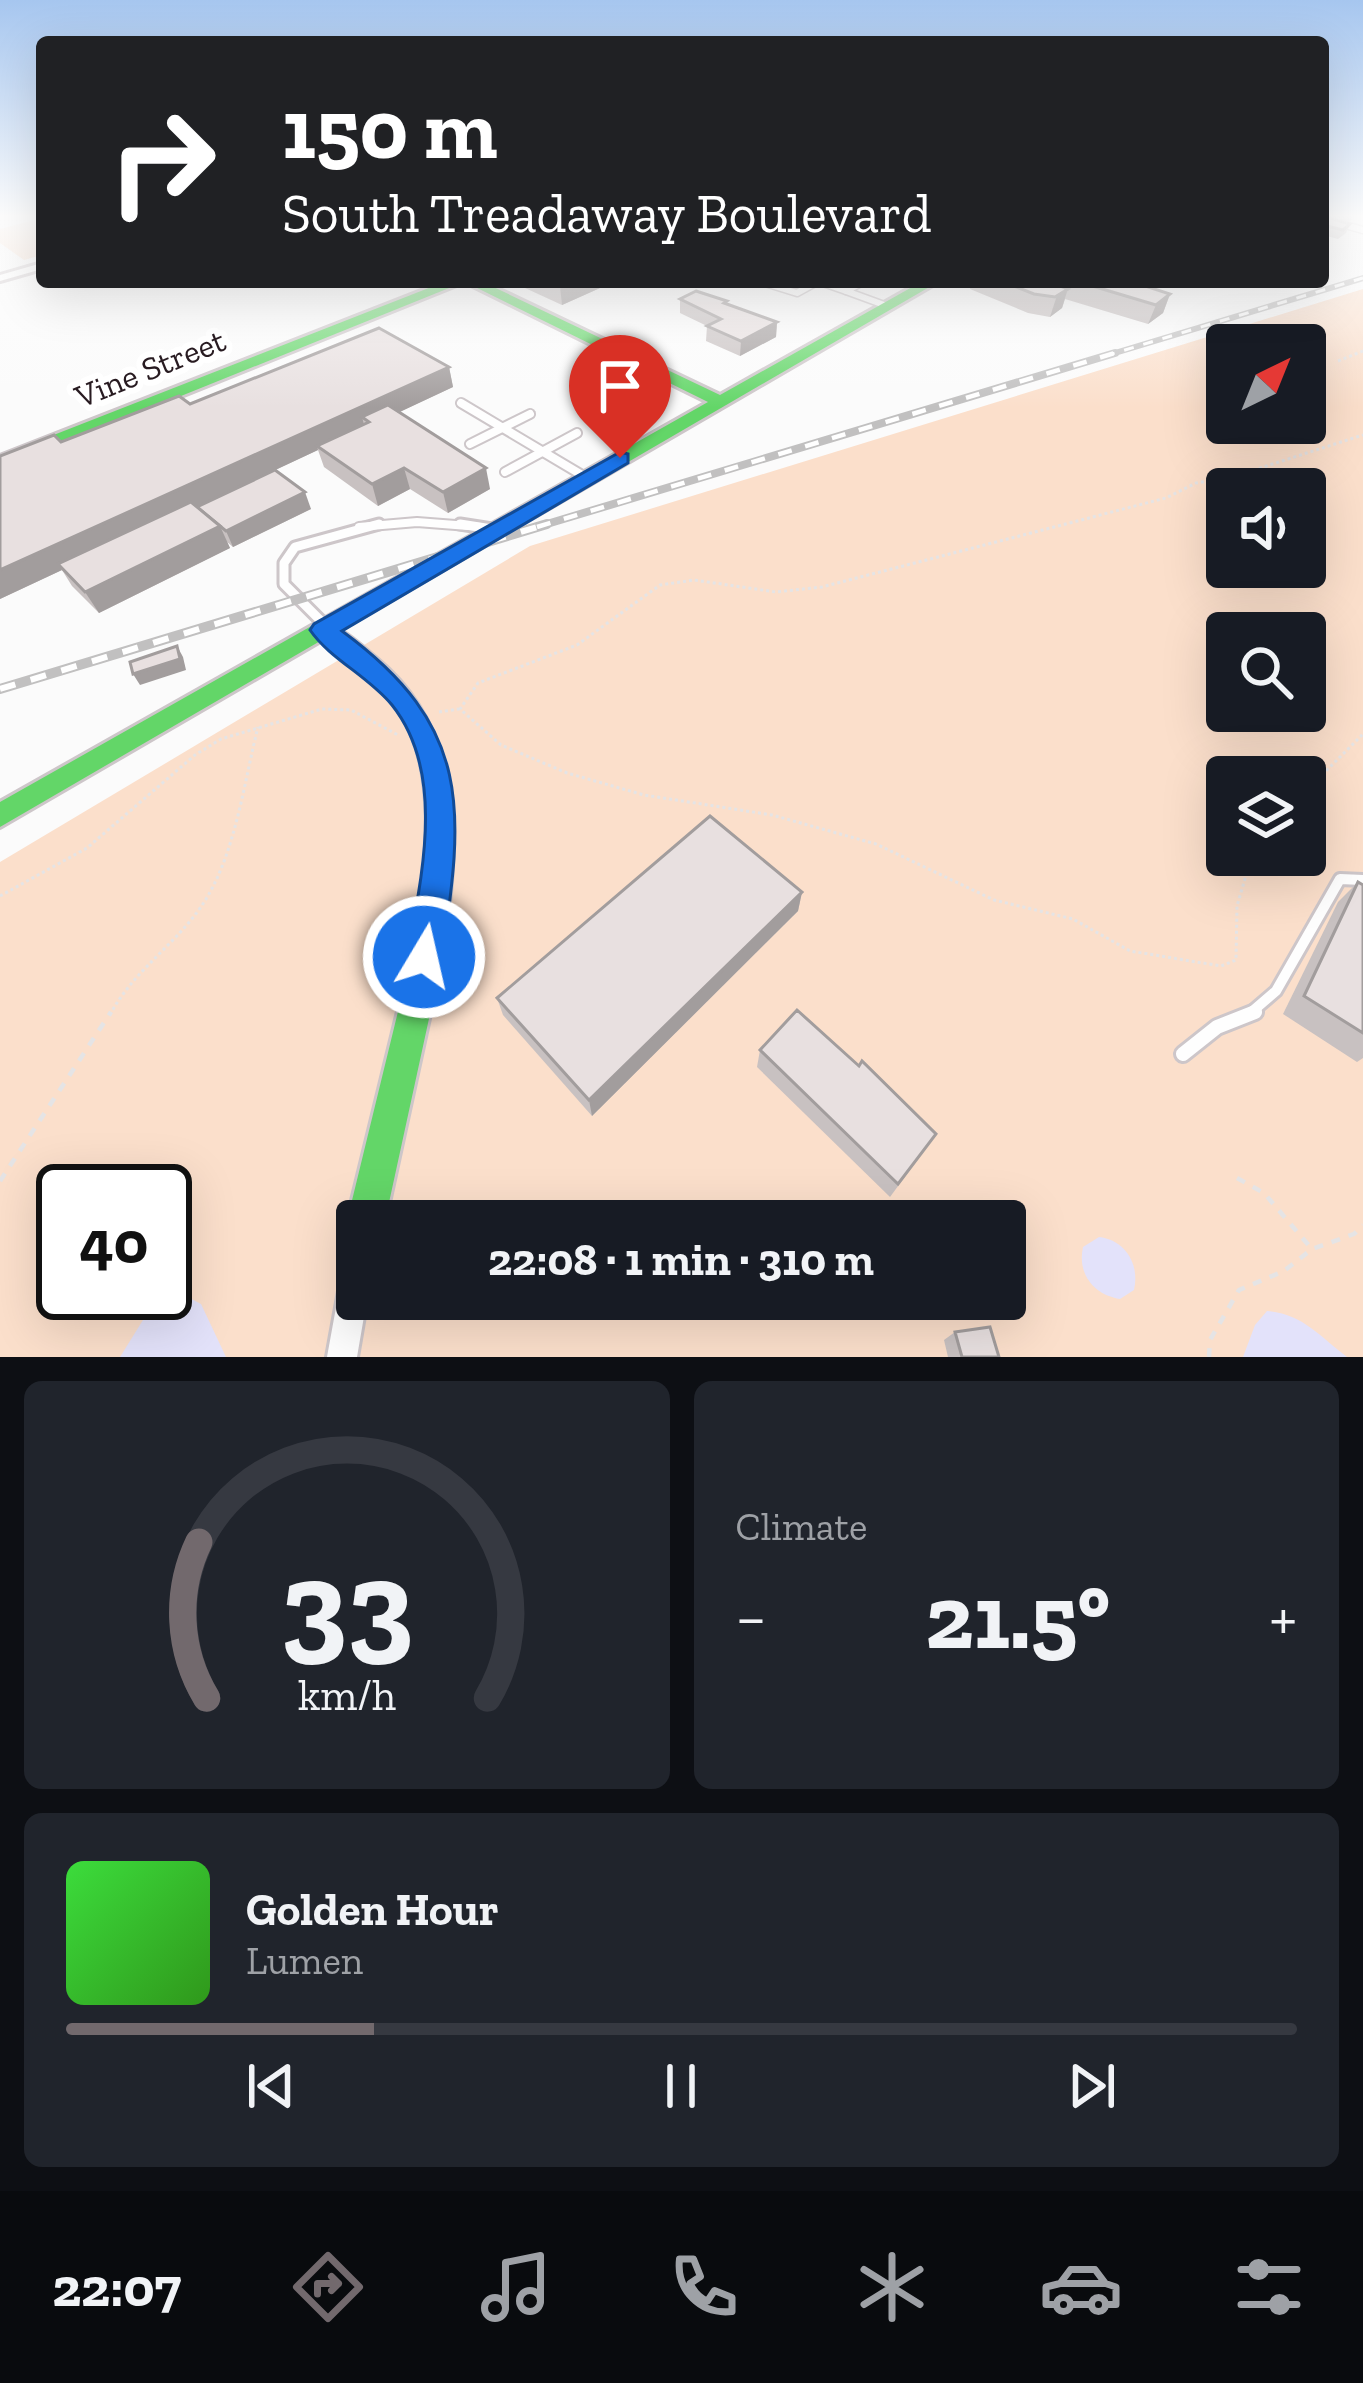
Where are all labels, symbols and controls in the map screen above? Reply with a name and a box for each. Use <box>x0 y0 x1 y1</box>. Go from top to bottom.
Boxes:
text: 150 m <box>282 79 497 180</box>
icon: right <box>84 84 240 240</box>
text: South Treadaway Boulevard <box>282 181 931 246</box>
street label: Vine Street <box>68 320 232 416</box>
north arrow <box>1206 324 1326 444</box>
map controls <box>1206 324 1326 876</box>
pin <box>569 335 671 458</box>
icon: arrive <box>587 353 653 419</box>
button: sound <box>1206 468 1326 588</box>
button: search <box>1206 612 1326 732</box>
button: layers <box>1206 756 1326 876</box>
position arrow <box>361 894 487 1020</box>
speed limit sign: 40 <box>36 1164 192 1320</box>
text: 22:08 · 1 min · 310 m <box>488 1233 874 1287</box>
text: Climate <box>736 1503 867 1550</box>
text: 33 <box>280 1529 413 1679</box>
text: 21.5° <box>925 1563 1110 1671</box>
text: − <box>736 1578 766 1657</box>
text: + <box>1269 1578 1297 1657</box>
text: km/h <box>298 1670 396 1721</box>
text: Golden Hour <box>246 1883 499 1937</box>
text: Lumen <box>246 1937 363 1984</box>
icon: previous <box>238 2053 304 2119</box>
icon: pause <box>648 2053 714 2119</box>
icon: next <box>1059 2053 1125 2119</box>
icon: directions <box>286 2245 370 2329</box>
icon: music <box>474 2245 558 2329</box>
icon: phone <box>662 2245 746 2329</box>
icon: climate <box>850 2245 934 2329</box>
icon: car <box>1039 2245 1123 2329</box>
icon: filters <box>1227 2245 1311 2329</box>
text: 22:07 <box>52 2255 181 2320</box>

